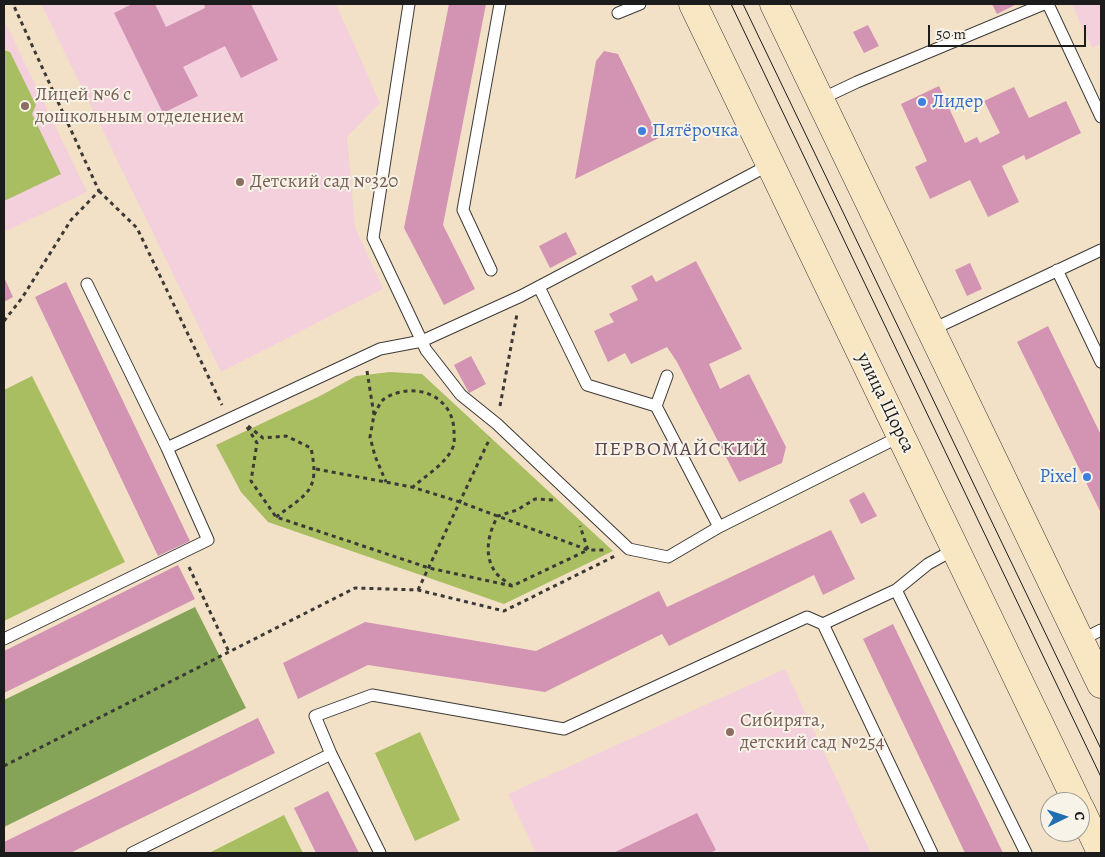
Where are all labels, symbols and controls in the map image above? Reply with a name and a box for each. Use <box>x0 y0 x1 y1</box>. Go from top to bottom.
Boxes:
scale bar <box>930 15 1088 47</box>
text: 50 m <box>936 24 966 44</box>
place label: Лицей №6 с дошкольным отделением <box>35 84 244 128</box>
place label: Лидер <box>932 91 983 113</box>
marker: Лидер <box>916 96 928 108</box>
marker: Лицей №6 с дошкольным отделением <box>19 100 31 112</box>
place label: Пятёрочка <box>652 120 739 142</box>
marker: Пятёрочка <box>636 125 648 137</box>
place label: Детский сад №320 <box>250 171 398 193</box>
marker: Детский сад №320 <box>234 176 246 188</box>
street label: улица Щорса <box>851 349 919 457</box>
district label: ПЕРВОМАЙСКИЙ <box>593 438 769 462</box>
place label: Pixel <box>1040 466 1077 488</box>
marker: Pixel <box>1081 471 1093 483</box>
place label: Сибирята, детский сад №254 <box>740 710 884 754</box>
marker: Сибирята, детский сад №254 <box>724 726 736 738</box>
north arrow <box>1040 792 1090 842</box>
text: С <box>1070 811 1089 821</box>

